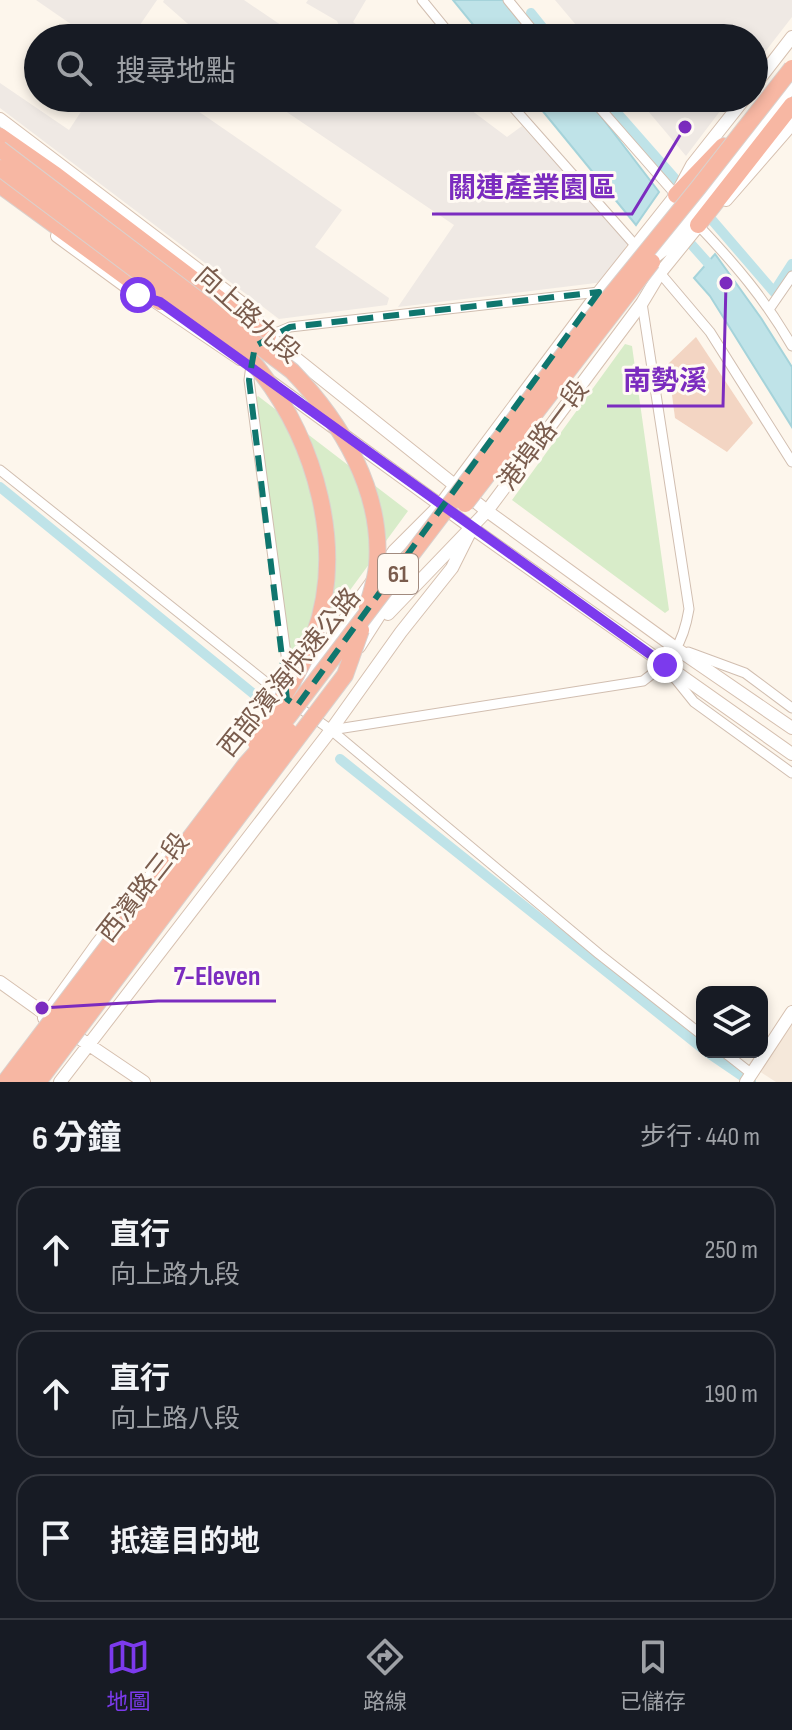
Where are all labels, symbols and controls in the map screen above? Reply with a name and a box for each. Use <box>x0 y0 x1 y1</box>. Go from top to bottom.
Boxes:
search box <box>24 24 768 112</box>
icon: search <box>52 46 96 90</box>
text: 搜尋地點 <box>116 54 236 90</box>
callout: 關連產業園區 <box>432 162 632 214</box>
text: 關連產業園區 <box>448 172 616 205</box>
street label: 向上路九段 <box>188 260 306 370</box>
route start <box>120 277 156 313</box>
callout: 南勢溪 <box>607 354 723 406</box>
text: 南勢溪 <box>623 365 707 398</box>
street label: 港埠路一段 <box>493 375 596 497</box>
road number: 61 <box>378 554 418 594</box>
street label: 西部濱海快速公路 <box>213 582 368 764</box>
route end <box>647 647 683 683</box>
street label: 西濱路三段 <box>92 827 196 949</box>
callout: 7-Eleven <box>158 949 276 1001</box>
text: 7-Eleven <box>174 960 260 993</box>
map controls <box>696 986 768 1058</box>
button: layers <box>696 986 768 1058</box>
text: 6 分鐘 <box>32 1118 121 1159</box>
text: 步行 · 440 m <box>640 1122 760 1153</box>
text: 直行 <box>110 1217 170 1253</box>
icon: ahead <box>34 1228 78 1272</box>
text: 250 m <box>704 1235 758 1266</box>
text: 向上路九段 <box>110 1260 240 1291</box>
text: 直行 <box>110 1361 170 1397</box>
icon: ahead <box>34 1372 78 1416</box>
text: 190 m <box>705 1379 758 1410</box>
text: 向上路八段 <box>110 1404 240 1435</box>
icon: arrive <box>34 1516 78 1560</box>
text: 抵達目的地 <box>110 1524 260 1560</box>
tab: 地圖 <box>106 1635 150 1716</box>
tab: 路線 <box>363 1635 407 1716</box>
tab: 已儲存 <box>620 1635 686 1716</box>

